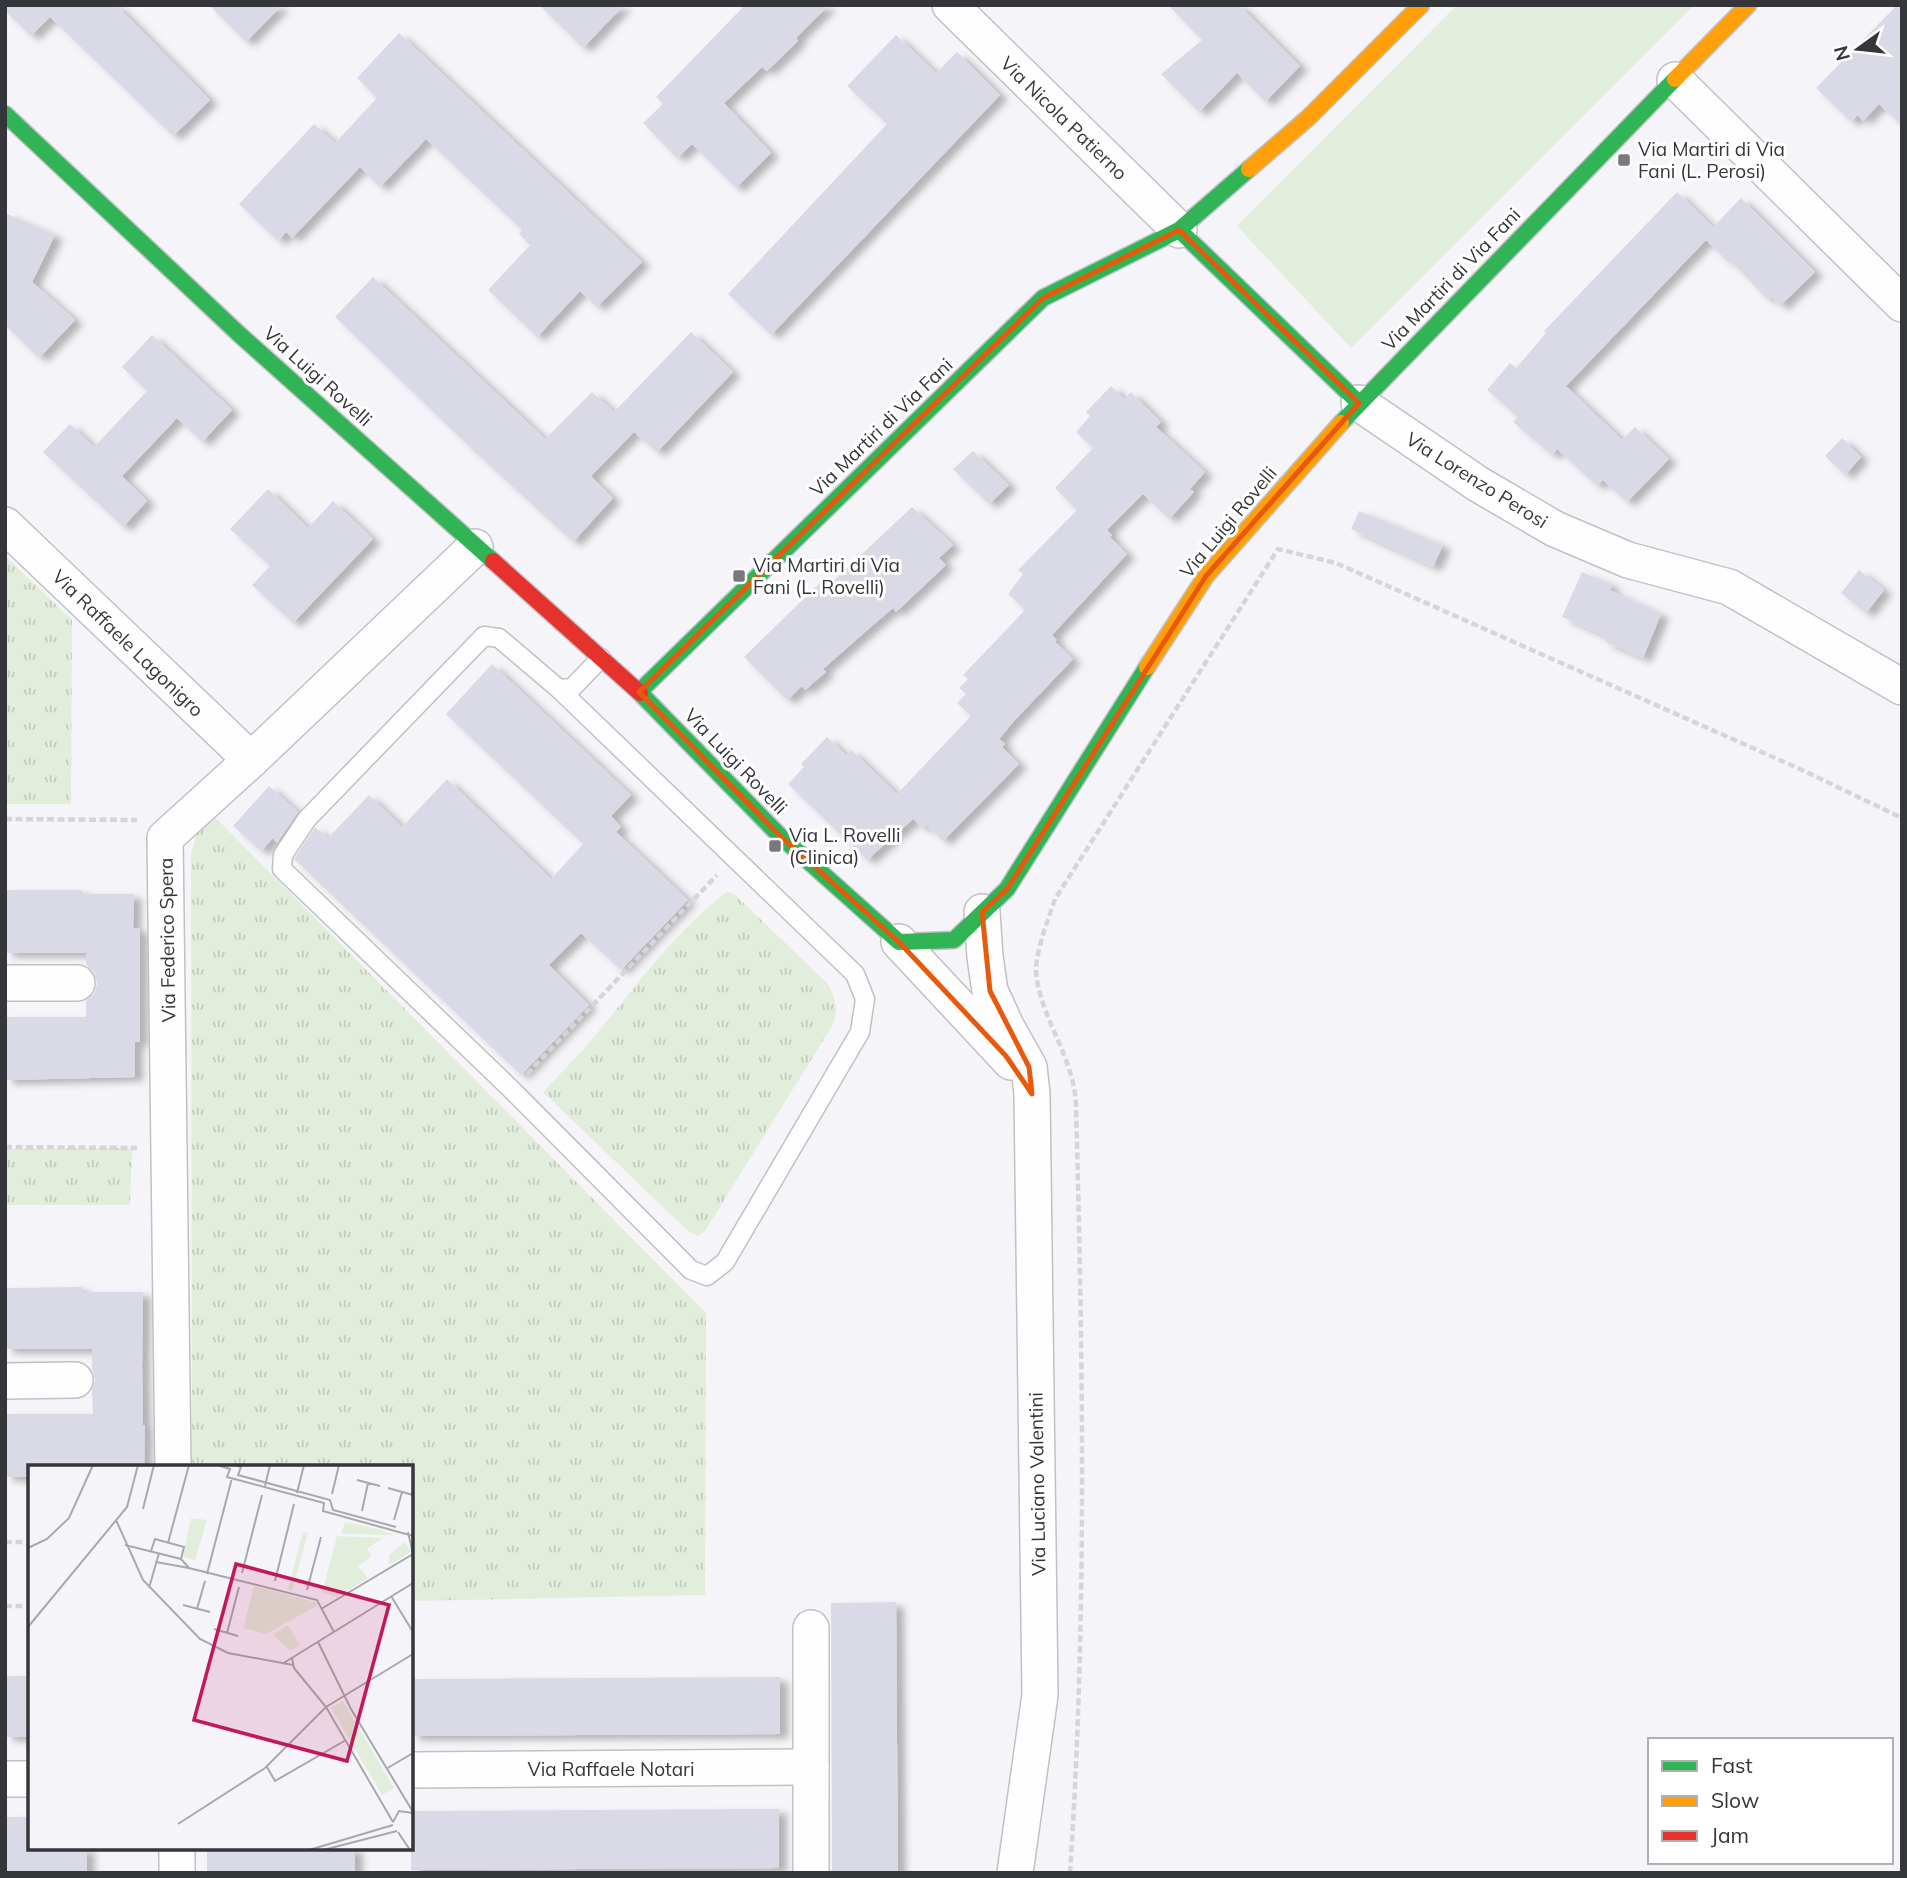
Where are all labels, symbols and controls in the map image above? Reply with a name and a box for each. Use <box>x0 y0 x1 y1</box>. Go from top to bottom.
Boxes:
north arrow <box>1823 14 1893 84</box>
text: N <box>1828 43 1855 63</box>
street label: Via Nicola Patierno <box>995 51 1133 185</box>
place label: Via Martiri di Via Fani (L. Perosi) <box>1638 137 1785 183</box>
marker: Via Martiri di Via Fani (L. Perosi) <box>1616 152 1632 168</box>
street label: Via Martiri di Via Fani <box>1377 203 1525 355</box>
street label: Via Luigi Rovelli <box>259 321 377 431</box>
street label: Via Martiri di Via Fani <box>805 353 957 501</box>
street label: Via Lorenzo Perosi <box>1402 427 1552 533</box>
street label: Via Luigi Rovelli <box>1174 461 1282 583</box>
place label: Via Martiri di Via Fani (L. Rovelli) <box>753 553 900 599</box>
street label: Via Raffaele Lagonigro <box>47 564 209 722</box>
marker: Via Martiri di Via Fani (L. Rovelli) <box>731 568 747 584</box>
street label: Via Luigi Rovelli <box>679 703 793 819</box>
place label: Via L. Rovelli (Clinica) <box>789 823 901 869</box>
marker: Via L. Rovelli (Clinica) <box>767 838 783 854</box>
street label: Via Federico Spera <box>154 857 180 1023</box>
street label: Via Luciano Valentini <box>1023 1392 1051 1576</box>
inset map <box>28 1465 413 1850</box>
legend <box>1648 1738 1893 1864</box>
text: Fast <box>1711 1752 1753 1778</box>
street label: Via Raffaele Notari <box>527 1757 695 1781</box>
text: Slow <box>1711 1787 1759 1813</box>
text: Jam <box>1711 1822 1749 1848</box>

